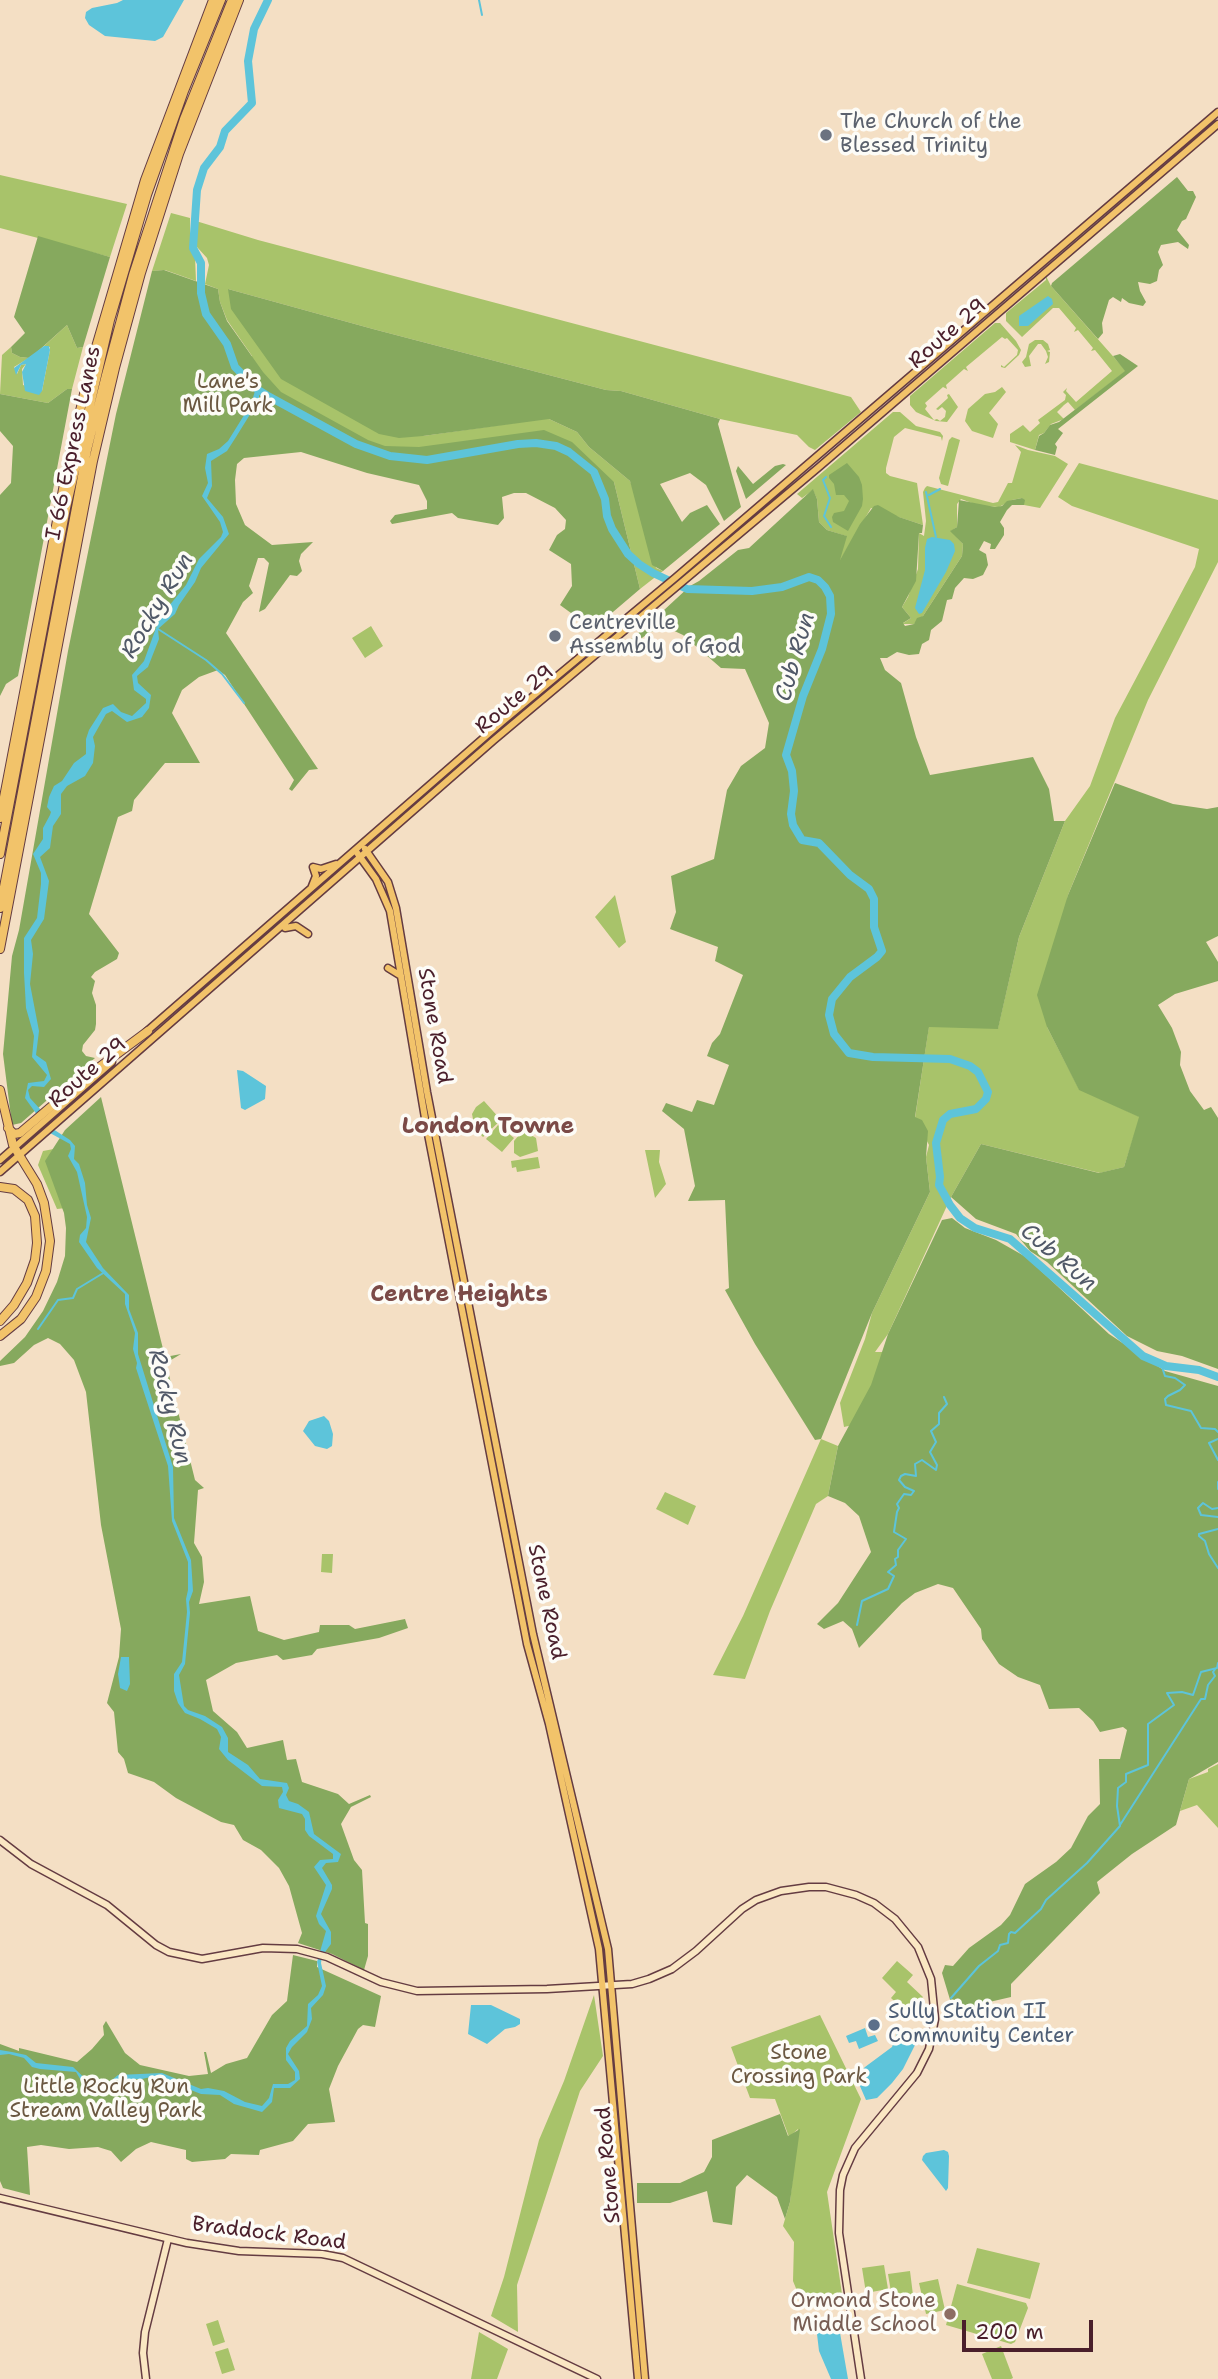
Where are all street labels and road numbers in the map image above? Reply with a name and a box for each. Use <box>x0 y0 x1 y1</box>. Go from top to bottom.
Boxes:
street label: Route 29 <box>904 293 992 375</box>
street label: I 66 Express Lanes <box>41 344 107 542</box>
street label: Route 29 <box>471 660 559 740</box>
street label: Stone Road <box>411 966 457 1086</box>
street label: Route 29 <box>44 1032 132 1114</box>
street label: Stone Road <box>521 1542 571 1662</box>
street label: Stone Road <box>591 2105 627 2225</box>
street label: Braddock Road <box>191 2212 347 2256</box>

